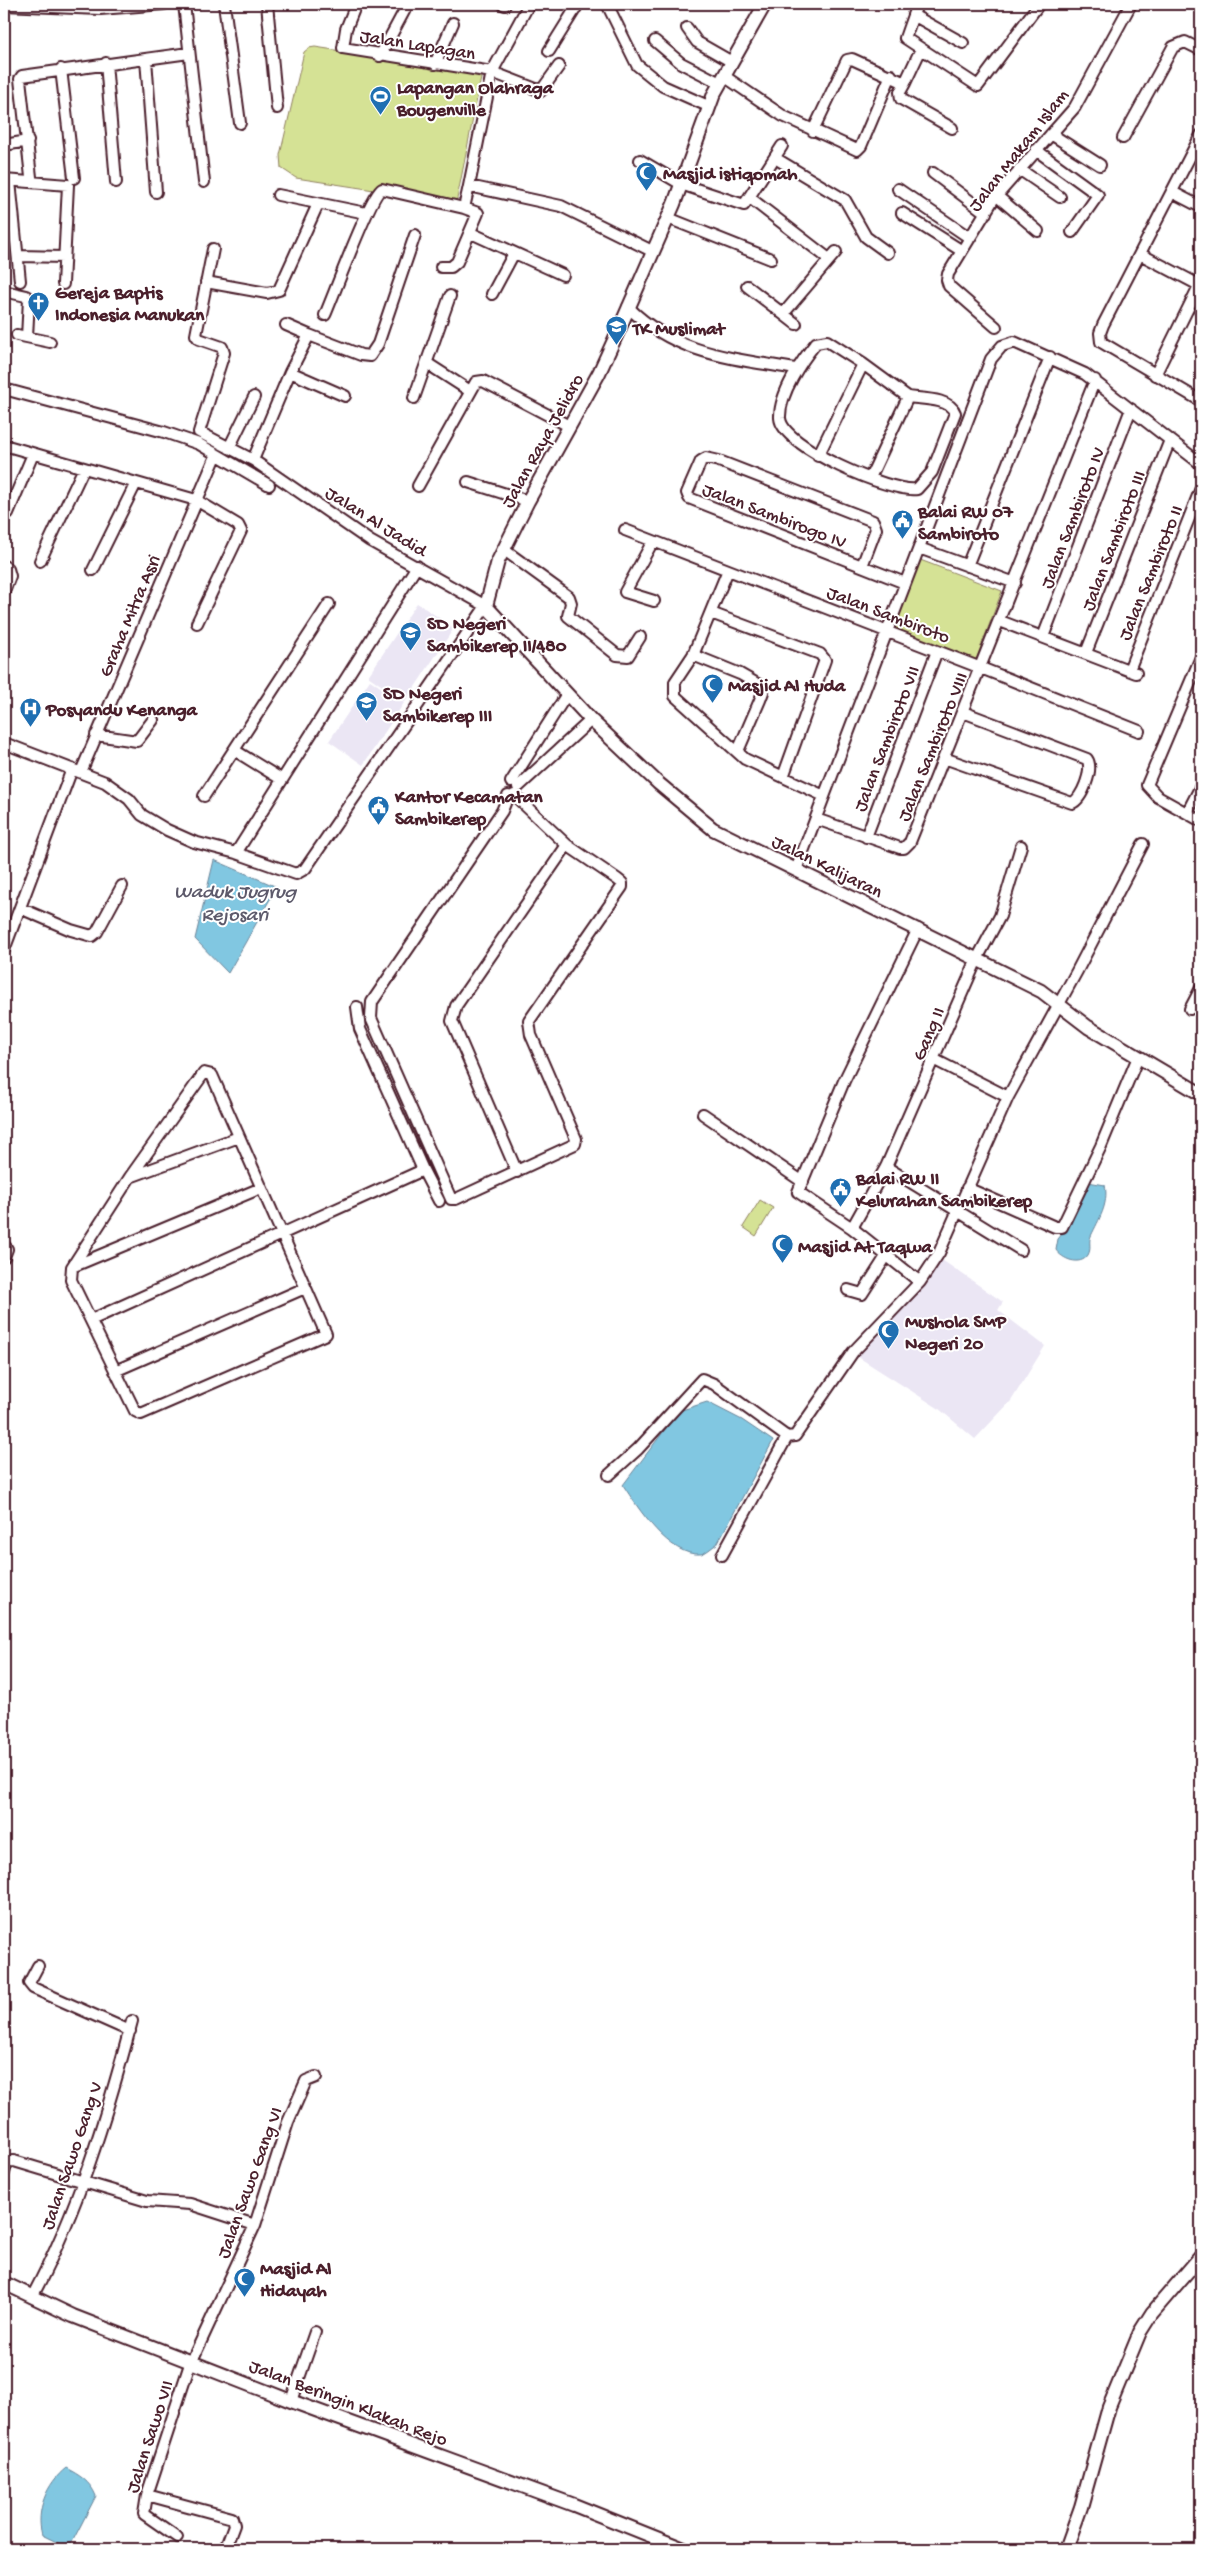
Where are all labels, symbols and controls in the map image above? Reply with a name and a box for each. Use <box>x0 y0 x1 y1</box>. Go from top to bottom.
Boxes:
street label: Jalan Lapagan <box>358 26 477 67</box>
place label: Lapangan Olahraga Bougenville <box>396 78 555 123</box>
sports icon: Lapangan Olahraga Bougenville <box>369 85 393 116</box>
street label: Jalan Makam Islam <box>965 85 1075 217</box>
mosque icon: Masjid istiqomah <box>635 160 659 191</box>
place label: Masjid istiqomah <box>663 164 798 187</box>
place label: Gereja Baptis Indonesia Manukan <box>55 283 205 328</box>
church icon: Gereja Baptis Indonesia Manukan <box>27 290 51 321</box>
school or university icon: TK Muslimat <box>605 315 629 346</box>
place label: TK Muslimat <box>631 319 727 342</box>
street label: Jalan Raya Jelidro <box>498 371 590 513</box>
street label: Jalan Sambiroto IV <box>1037 444 1112 592</box>
street label: Jalan Sambiroto III <box>1078 468 1153 615</box>
street label: Jalan Sambirogo IV <box>698 479 849 555</box>
street label: Jalan Al Jadid <box>320 483 432 564</box>
place label: Balai RW 07 Sambiroto <box>917 502 1014 547</box>
street label: Jalan Sambiroto II <box>1115 502 1190 644</box>
public building icon: Balai RW 07 Sambiroto <box>890 509 914 540</box>
street label: Graha Mitra Asri <box>95 552 167 681</box>
street label: Jalan Sambiroto <box>823 582 953 650</box>
place label: SD Negeri Sambikerep II/480 <box>427 614 567 659</box>
school or university icon: SD Negeri Sambikerep II/480 <box>399 621 423 652</box>
street label: Jalan Sambiroto VII <box>850 663 927 815</box>
street label: Jalan Sambiroto VIII <box>894 669 975 825</box>
mosque icon: Masjid Al Huda <box>700 672 724 703</box>
place label: Masjid Al Huda <box>728 676 847 699</box>
place label: SD Negeri Sambikerep III <box>383 684 492 729</box>
school or university icon: SD Negeri Sambikerep III <box>355 691 379 722</box>
hospital icon: Posyandu Kenanga <box>18 696 42 727</box>
place label: Posyandu Kenanga <box>45 700 198 723</box>
place label: Kantor Kecamatan Sambikerep <box>394 787 544 832</box>
public building icon: Kantor Kecamatan Sambikerep <box>367 794 391 825</box>
street label: Jalan Kalijaran <box>767 831 886 905</box>
water label: Waduk Jugrug Rejosari <box>174 882 298 928</box>
street label: Gang II <box>909 1004 952 1065</box>
place label: Balai RW II Kelurahan Sambikerep <box>855 1169 1033 1214</box>
public building icon: Balai RW II Kelurahan Sambikerep <box>828 1176 852 1207</box>
mosque icon: Masjid At Taqwa <box>770 1233 794 1264</box>
place label: Masjid At Taqwa <box>798 1237 933 1260</box>
place label: Mushola SMP Negeri 20 <box>905 1312 1007 1357</box>
mosque icon: Mushola SMP Negeri 20 <box>877 1319 901 1350</box>
street label: Jalan Sawo Gang V <box>37 2079 109 2233</box>
street label: Jalan Sawo Gang VI <box>213 2104 289 2262</box>
place label: Masjid Al Hidayah <box>260 2259 331 2304</box>
mosque icon: Masjid Al Hidayah <box>232 2266 256 2297</box>
street label: Jalan Beringin Klakah Rejo <box>245 2356 450 2453</box>
street label: Jalan Sawo VII <box>122 2378 180 2496</box>

